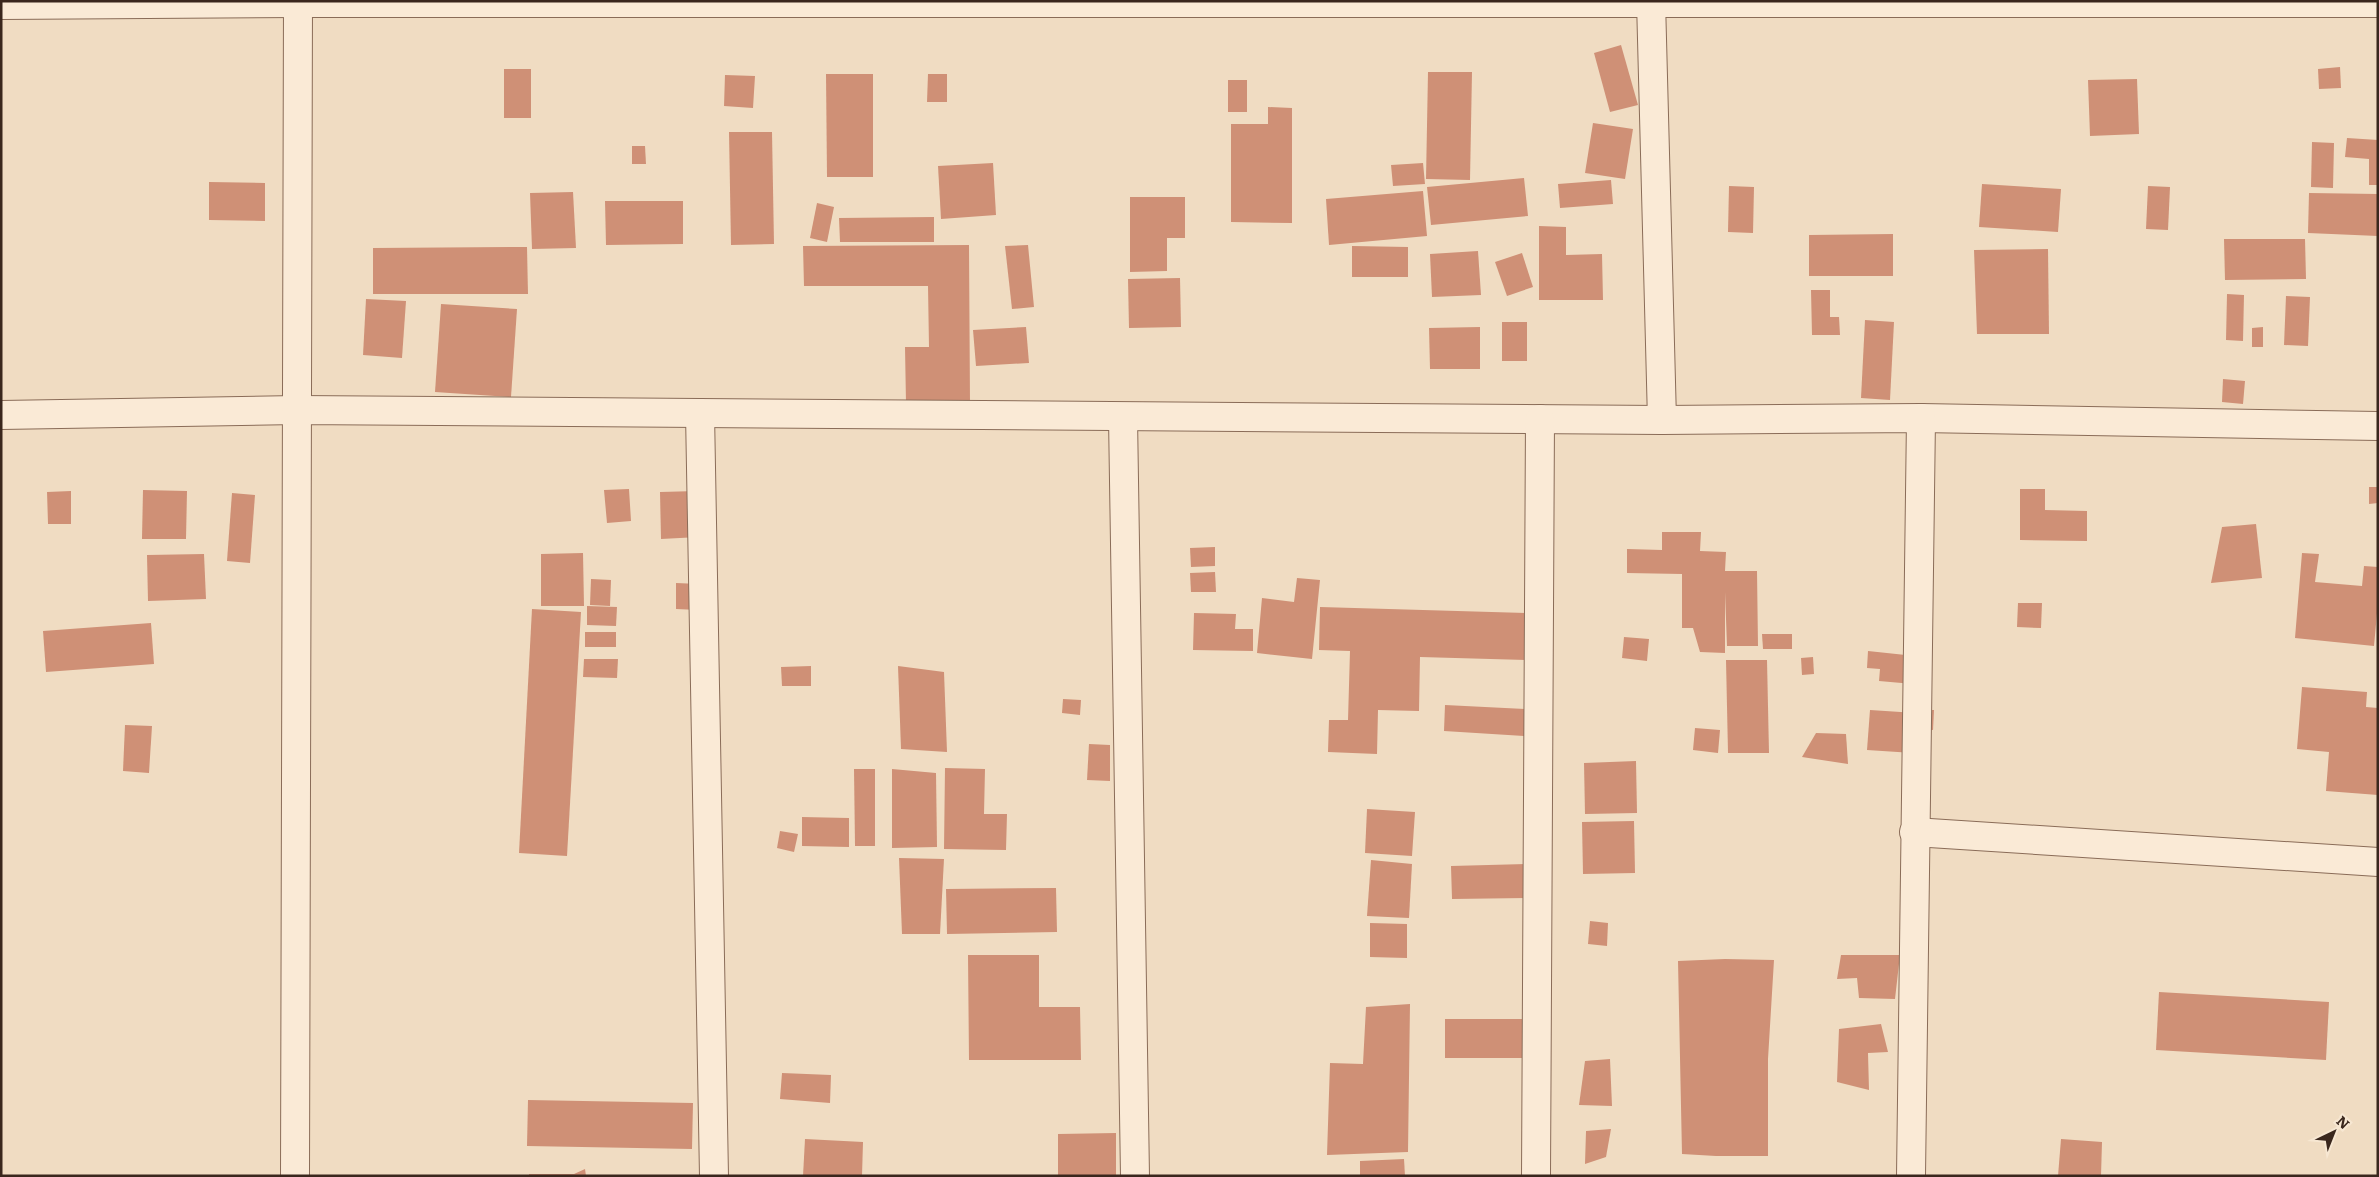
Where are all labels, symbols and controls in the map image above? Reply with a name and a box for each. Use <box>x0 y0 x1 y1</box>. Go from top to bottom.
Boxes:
north arrow <box>2309 1107 2359 1157</box>
text: N <box>2332 1110 2355 1133</box>

